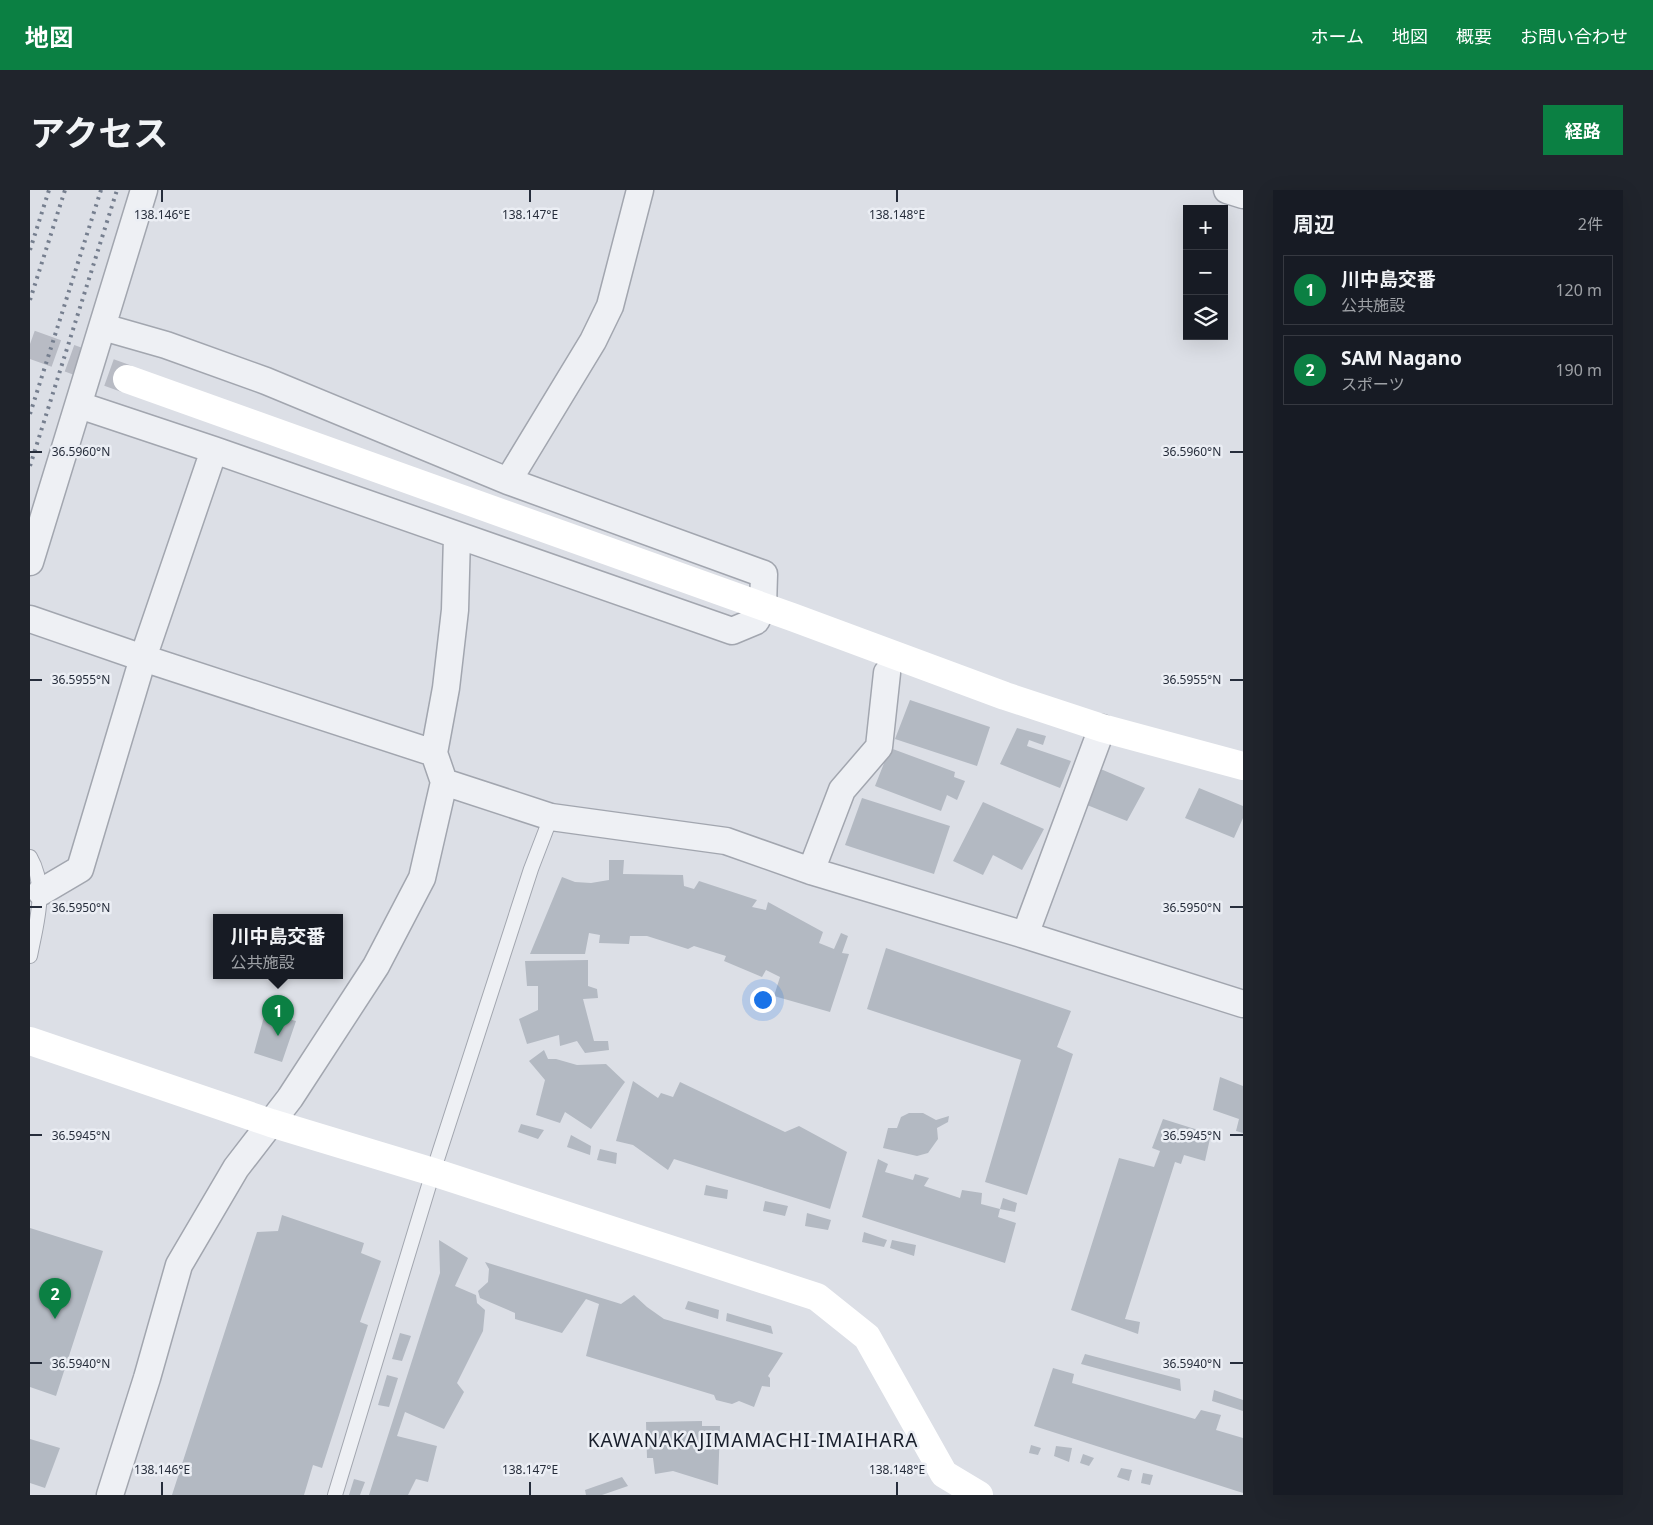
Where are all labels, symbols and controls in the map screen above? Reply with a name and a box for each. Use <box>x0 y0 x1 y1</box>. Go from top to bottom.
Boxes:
text: 地図 <box>25 20 73 53</box>
text: ホーム <box>1311 24 1364 48</box>
text: 地図 <box>1392 24 1428 48</box>
text: 概要 <box>1456 24 1492 48</box>
text: お問い合わせ <box>1520 24 1628 48</box>
button: 経路 <box>1543 105 1623 155</box>
text: アクセス <box>30 109 168 156</box>
map controls <box>1183 205 1228 340</box>
button: + <box>1183 205 1228 250</box>
text: 138.146°E <box>134 206 190 223</box>
text: 138.147°E <box>502 206 558 223</box>
text: 138.148°E <box>869 206 925 223</box>
text: 周辺 <box>1293 210 1335 238</box>
text: 2件 <box>1578 213 1603 235</box>
button: − <box>1183 250 1228 295</box>
text: 川中島交番 <box>1341 266 1436 292</box>
text: 1 <box>1305 279 1315 301</box>
text: 120 m <box>1555 279 1602 301</box>
text: 公共施設 <box>1341 294 1405 316</box>
button: layers <box>1183 295 1228 340</box>
text: SAM Nagano <box>1341 345 1462 371</box>
text: 2 <box>1305 359 1315 381</box>
text: 190 m <box>1555 359 1602 381</box>
text: スポーツ <box>1341 373 1405 395</box>
text: 36.5960°N <box>52 443 110 460</box>
text: 36.5960°N <box>1163 443 1221 460</box>
text: 36.5955°N <box>52 671 110 688</box>
text: 36.5955°N <box>1163 671 1221 688</box>
text: 36.5950°N <box>52 899 110 916</box>
text: 36.5950°N <box>1163 899 1221 916</box>
popup <box>213 914 343 979</box>
text: 川中島交番 <box>230 923 326 949</box>
text: 公共施設 <box>230 951 295 973</box>
your location <box>750 987 776 1013</box>
pin: 1 <box>262 995 294 1036</box>
text: 36.5945°N <box>52 1127 110 1144</box>
text: 36.5945°N <box>1163 1127 1221 1144</box>
pin: 2 <box>39 1278 71 1319</box>
text: 36.5940°N <box>52 1355 110 1372</box>
text: 36.5940°N <box>1163 1355 1221 1372</box>
district label: KAWANAKAJIMAMACHI-IMAIHARA <box>588 1427 918 1453</box>
text: 138.146°E <box>134 1461 190 1478</box>
text: 138.147°E <box>502 1461 558 1478</box>
text: 138.148°E <box>869 1461 925 1478</box>

